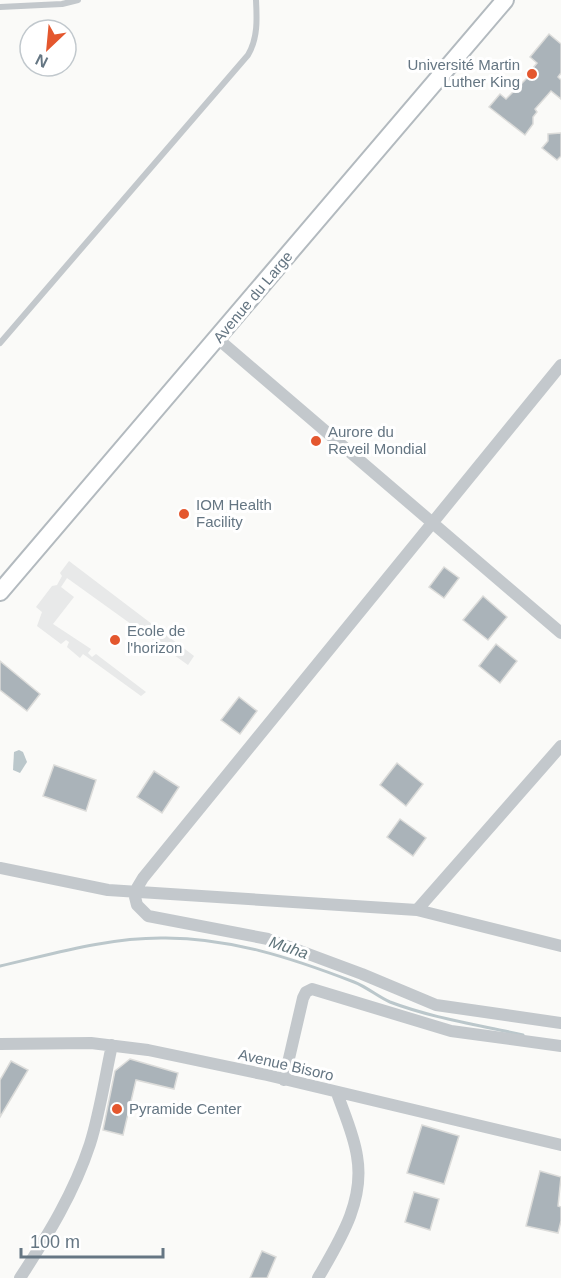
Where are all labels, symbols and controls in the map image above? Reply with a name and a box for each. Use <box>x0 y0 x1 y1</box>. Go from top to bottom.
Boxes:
north arrow <box>18 18 78 78</box>
text: N <box>33 51 51 71</box>
place label: Université Martin Luther King <box>407 56 520 90</box>
marker: Université Martin Luther King <box>525 67 539 81</box>
street label: Avenue du Large <box>209 248 296 346</box>
place label: Aurore du Reveil Mondial <box>328 423 426 457</box>
marker: Aurore du Reveil Mondial <box>309 434 323 448</box>
place label: IOM Health Facility <box>196 496 272 530</box>
marker: IOM Health Facility <box>177 507 191 521</box>
place label: Ecole de l'horizon <box>127 622 185 656</box>
marker: Ecole de l'horizon <box>108 633 122 647</box>
water label: Muha <box>267 933 311 962</box>
street label: Avenue Bisoro <box>237 1045 335 1084</box>
place label: Pyramide Center <box>129 1100 242 1117</box>
marker: Pyramide Center <box>110 1102 124 1116</box>
scale bar <box>21 1221 164 1259</box>
text: 100 m <box>30 1232 80 1252</box>

